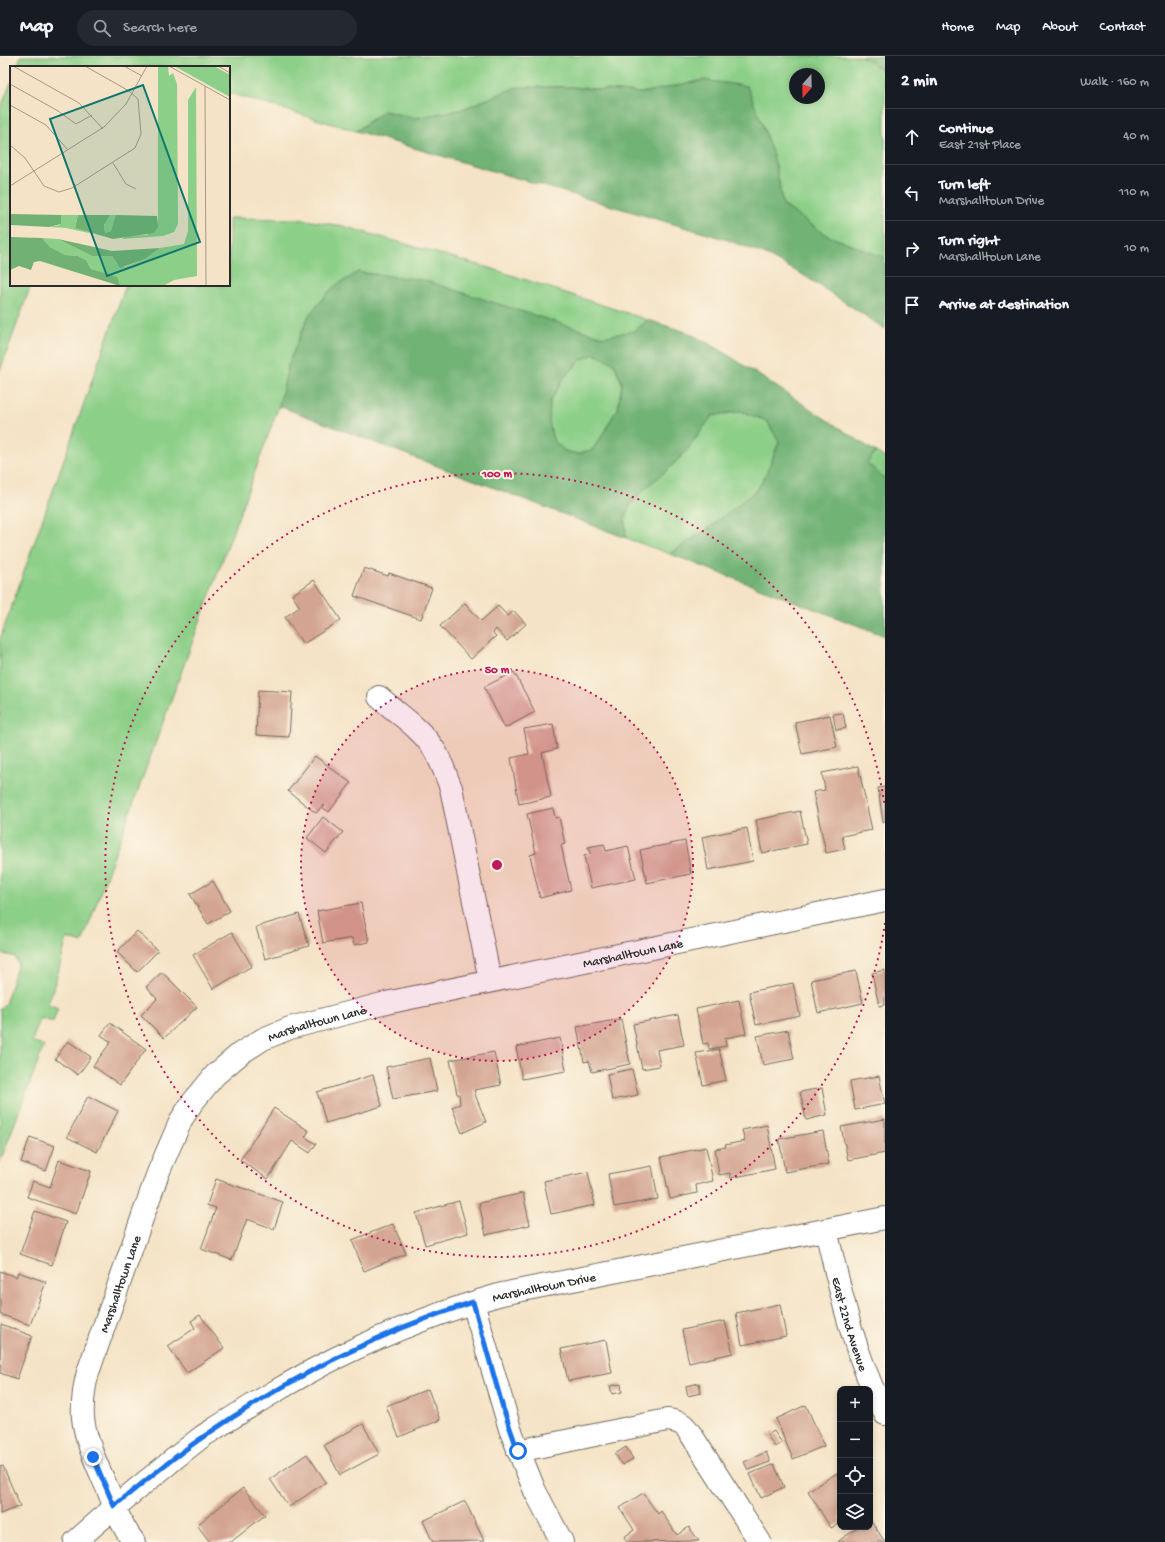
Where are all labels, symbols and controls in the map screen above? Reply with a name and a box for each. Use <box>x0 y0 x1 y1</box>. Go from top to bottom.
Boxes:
search box <box>77 10 357 46</box>
text: Map <box>20 16 53 39</box>
icon: search <box>91 17 113 39</box>
text: Search here <box>123 19 197 37</box>
text: Home <box>942 19 974 36</box>
text: Map <box>996 19 1020 36</box>
text: About <box>1042 19 1078 36</box>
text: Contact <box>1100 19 1145 36</box>
inset map <box>10 66 230 286</box>
north arrow <box>789 68 825 104</box>
text: 2 min <box>901 72 937 92</box>
text: Walk · 160 m <box>1080 75 1149 90</box>
text: Continue <box>939 120 993 138</box>
icon: ahead <box>901 126 923 148</box>
text: 40 m <box>1123 129 1149 144</box>
text: East 21st Place <box>939 138 1021 153</box>
text: Turn left <box>939 176 990 194</box>
icon: left <box>901 182 923 204</box>
text: 110 m <box>1119 185 1149 200</box>
text: Marshalltown Drive <box>939 194 1044 209</box>
text: Turn right <box>939 232 999 250</box>
icon: right <box>901 238 923 260</box>
text: 10 m <box>1124 241 1149 256</box>
text: Marshalltown Lane <box>939 250 1041 265</box>
icon: arrive <box>901 294 923 316</box>
text: Arrive at destination <box>939 296 1069 314</box>
text: 100 m <box>481 468 512 482</box>
text: 50 m <box>485 664 510 678</box>
centre of rings <box>490 858 504 872</box>
street label: Marshalltown Lane <box>582 937 685 972</box>
street label: Marshalltown Lane <box>266 1003 368 1046</box>
street label: Marshalltown Lane <box>97 1234 146 1335</box>
street label: Marshalltown Drive <box>491 1271 598 1306</box>
street label: East 22nd Avenue <box>827 1276 870 1374</box>
map controls <box>837 1386 873 1530</box>
button: + <box>837 1386 873 1422</box>
button: − <box>837 1422 873 1458</box>
route start <box>509 1442 527 1460</box>
route end <box>84 1448 102 1466</box>
button: locate <box>837 1458 873 1494</box>
button: layers <box>837 1494 873 1530</box>

